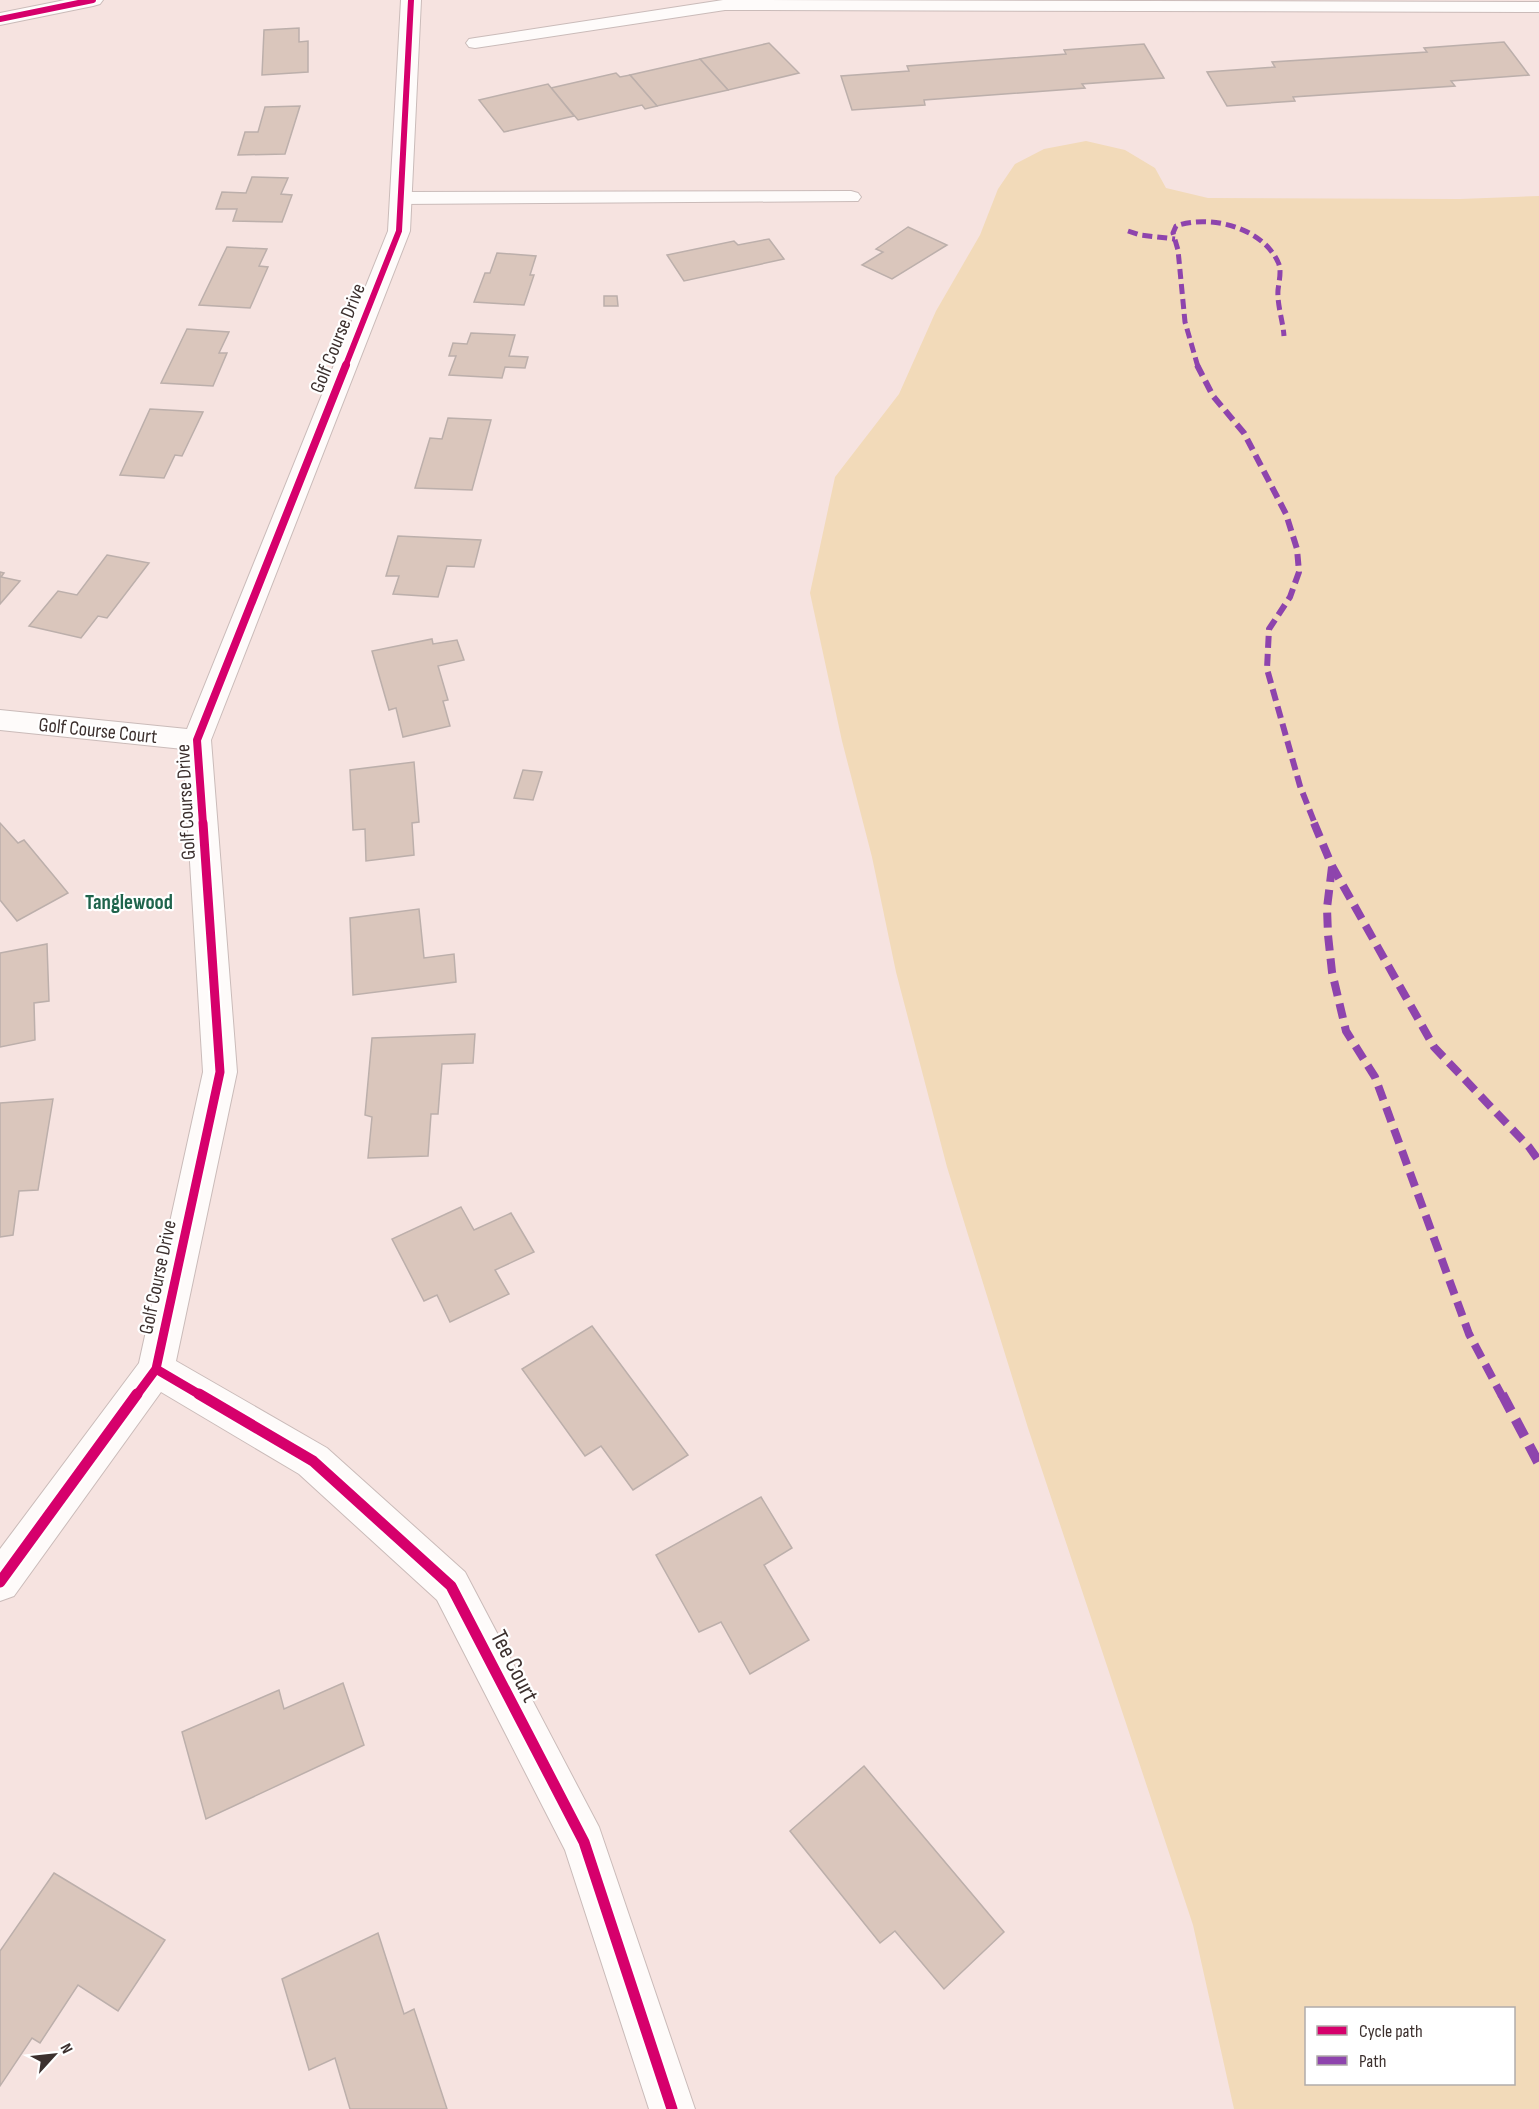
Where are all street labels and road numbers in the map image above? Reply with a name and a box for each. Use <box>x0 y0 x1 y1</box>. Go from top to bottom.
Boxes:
street label: Golf Course Drive <box>305 280 371 397</box>
street label: Golf Course Court <box>37 713 158 749</box>
street label: Golf Course Drive <box>171 743 201 860</box>
street label: Golf Course Drive <box>134 1218 182 1336</box>
street label: Tee Court <box>484 1625 545 1707</box>

